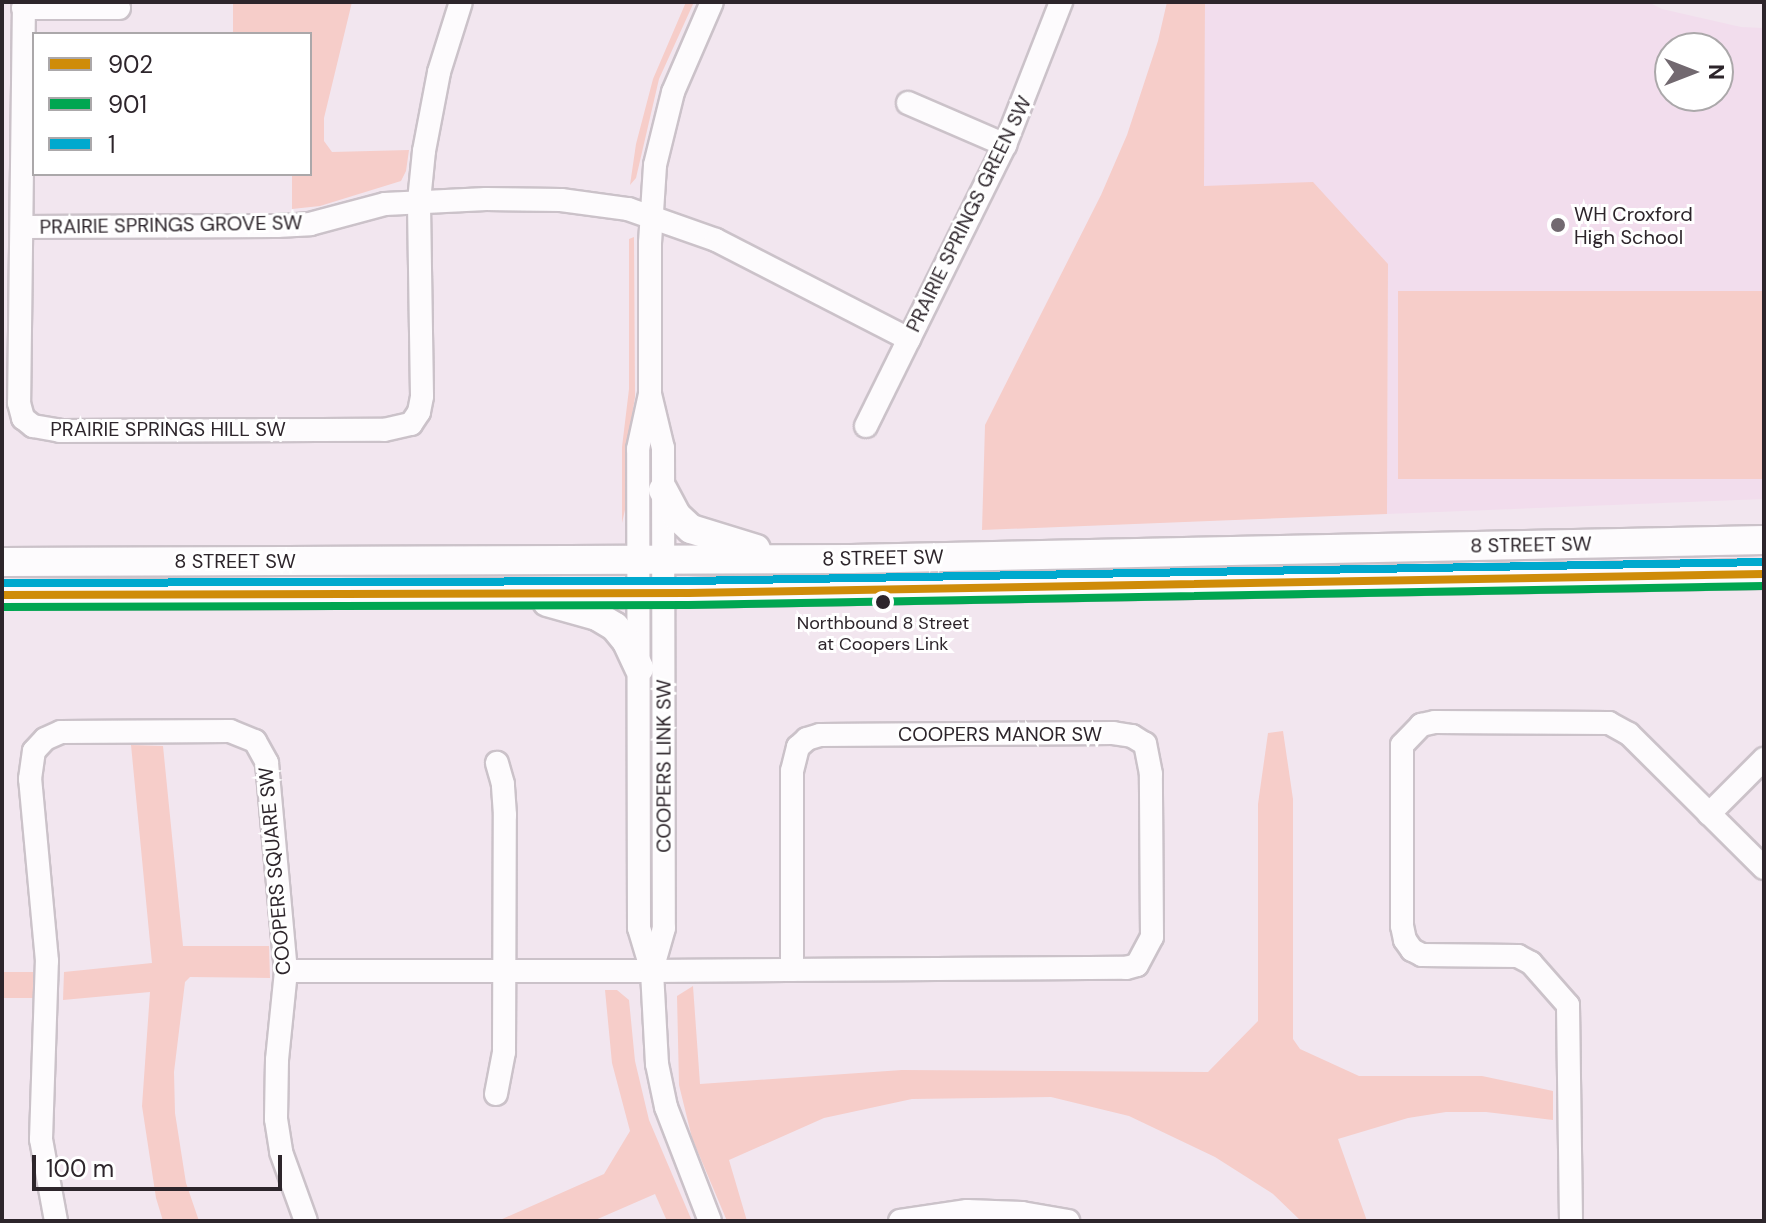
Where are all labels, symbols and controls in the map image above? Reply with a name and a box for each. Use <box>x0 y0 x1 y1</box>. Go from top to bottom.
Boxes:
legend <box>32 32 312 176</box>
north arrow <box>1654 32 1734 112</box>
text: 902 <box>108 49 153 80</box>
text: N <box>1702 64 1731 80</box>
text: 901 <box>108 89 147 120</box>
street label: PRAIRIE SPRINGS GREEN SW <box>901 92 1037 336</box>
text: 1 <box>108 129 116 160</box>
place label: WH Croxford High School <box>1574 202 1693 249</box>
street label: PRAIRIE SPRINGS GROVE SW <box>39 211 303 239</box>
marker: WH Croxford High School <box>1549 216 1567 234</box>
street label: PRAIRIE SPRINGS HILL SW <box>50 417 286 441</box>
street label: 8 STREET SW <box>1470 532 1592 558</box>
street label: 8 STREET SW <box>822 545 944 571</box>
street label: 8 STREET SW <box>174 549 296 573</box>
marker: Northbound 8 Street at Coopers Link <box>875 594 891 610</box>
place label: Northbound 8 Street at Coopers Link <box>797 613 969 656</box>
street label: COOPERS LINK SW <box>652 679 676 853</box>
street label: COOPERS MANOR SW <box>898 722 1102 746</box>
street label: COOPERS SQUARE SW <box>254 766 296 976</box>
scale bar <box>36 1139 286 1189</box>
text: 100 m <box>46 1153 114 1184</box>

